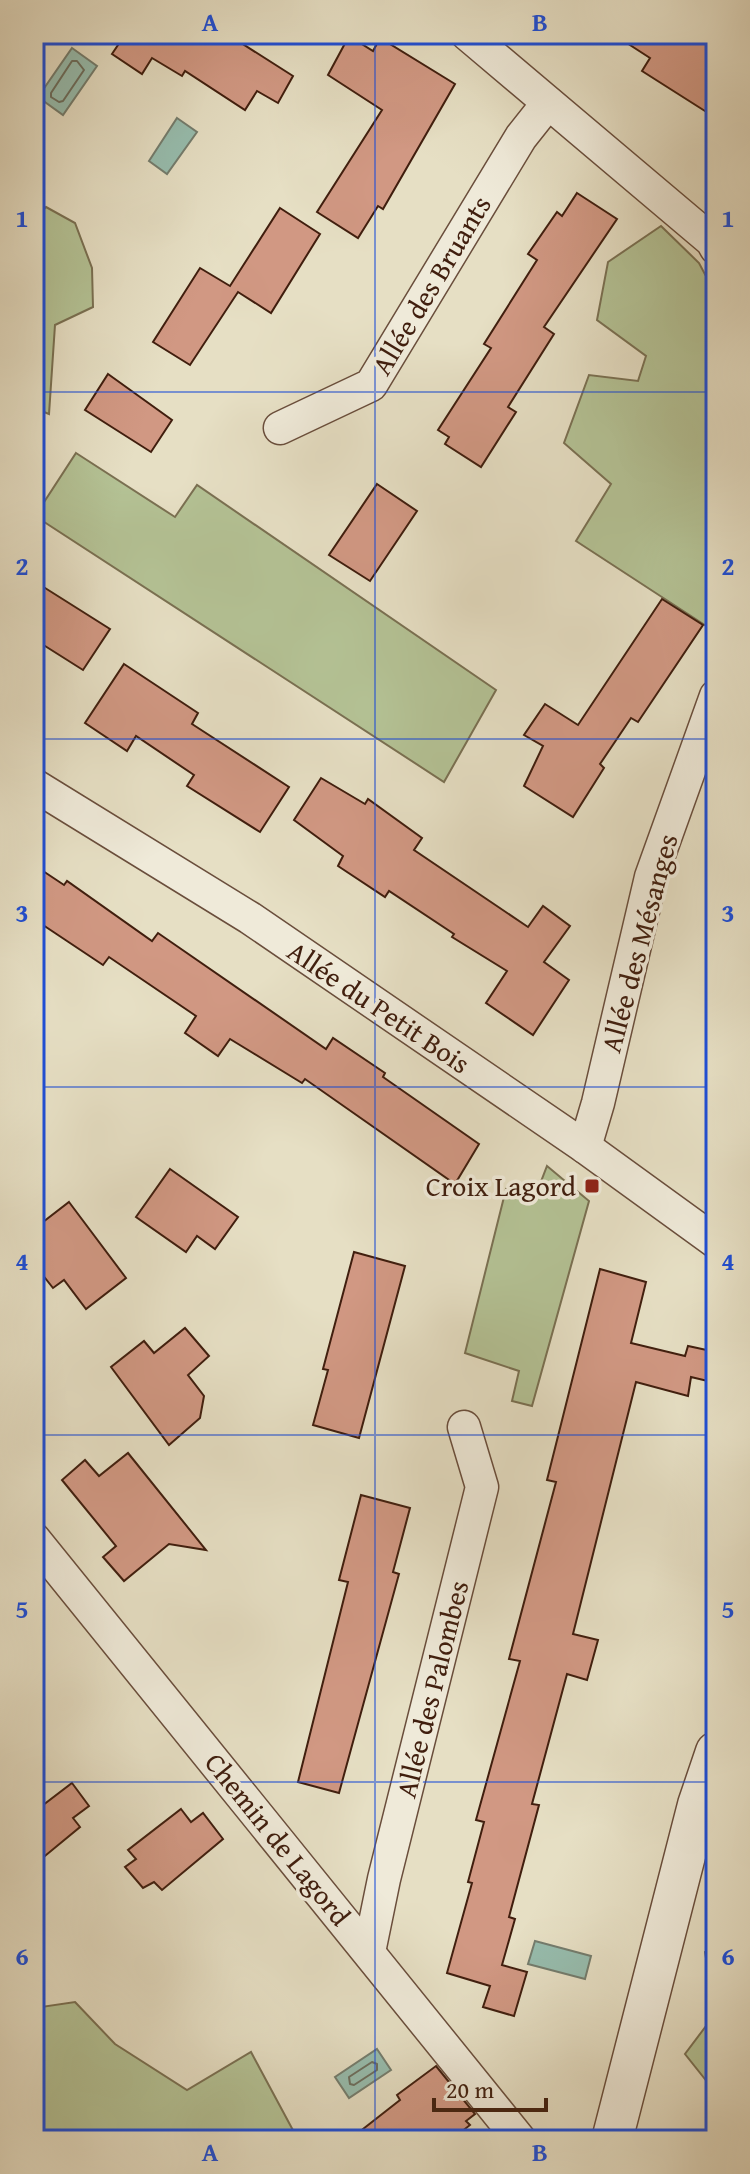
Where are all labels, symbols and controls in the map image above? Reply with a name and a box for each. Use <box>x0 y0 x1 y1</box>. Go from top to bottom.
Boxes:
text: A <box>202 2 219 41</box>
text: B <box>532 2 548 41</box>
street label: Allée des Bruants <box>361 187 500 382</box>
text: 1 <box>15 198 29 237</box>
text: 1 <box>721 198 735 237</box>
text: 2 <box>15 546 29 585</box>
text: 2 <box>721 546 735 585</box>
street label: Allée des Mésanges <box>590 829 687 1057</box>
text: 3 <box>15 893 29 932</box>
text: 3 <box>721 893 735 932</box>
street label: Allée du Petit Bois <box>280 930 479 1083</box>
place label: Croix Lagord <box>426 1165 576 1206</box>
marker: Croix Lagord <box>583 1177 601 1195</box>
text: 4 <box>15 1241 29 1280</box>
text: 4 <box>721 1241 735 1280</box>
street label: Allée des Palombes <box>385 1576 478 1802</box>
text: 5 <box>15 1589 29 1628</box>
text: 5 <box>721 1589 735 1628</box>
street label: Chemin de Lagord <box>196 1743 361 1934</box>
text: 6 <box>15 1936 29 1975</box>
text: 6 <box>721 1936 735 1975</box>
scale bar <box>434 2062 546 2112</box>
text: 20 m <box>446 2072 494 2107</box>
text: A <box>202 2132 219 2171</box>
text: B <box>532 2132 548 2171</box>

